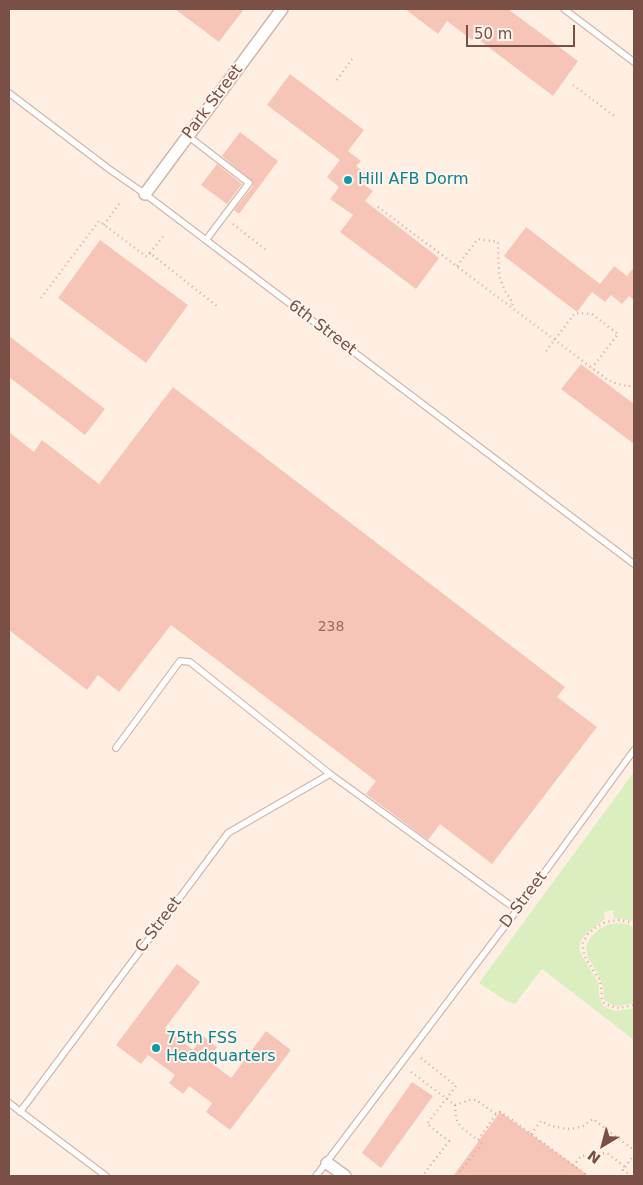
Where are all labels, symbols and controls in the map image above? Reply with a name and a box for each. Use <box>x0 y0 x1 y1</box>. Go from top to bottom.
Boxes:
scale bar <box>468 15 577 47</box>
text: 50 m <box>474 25 512 43</box>
street label: Park Street <box>179 61 247 143</box>
place label: Hill AFB Dorm <box>358 170 469 190</box>
marker: Hill AFB Dorm <box>342 174 354 186</box>
street label: 6th Street <box>284 296 360 360</box>
house number: 238 <box>318 619 344 635</box>
street label: D Street <box>496 868 552 932</box>
street label: C Street <box>132 893 186 957</box>
place label: 75th FSS Headquarters <box>166 1029 276 1067</box>
marker: 75th FSS Headquarters <box>150 1042 162 1054</box>
north arrow <box>578 1120 628 1170</box>
text: N <box>584 1147 603 1167</box>

